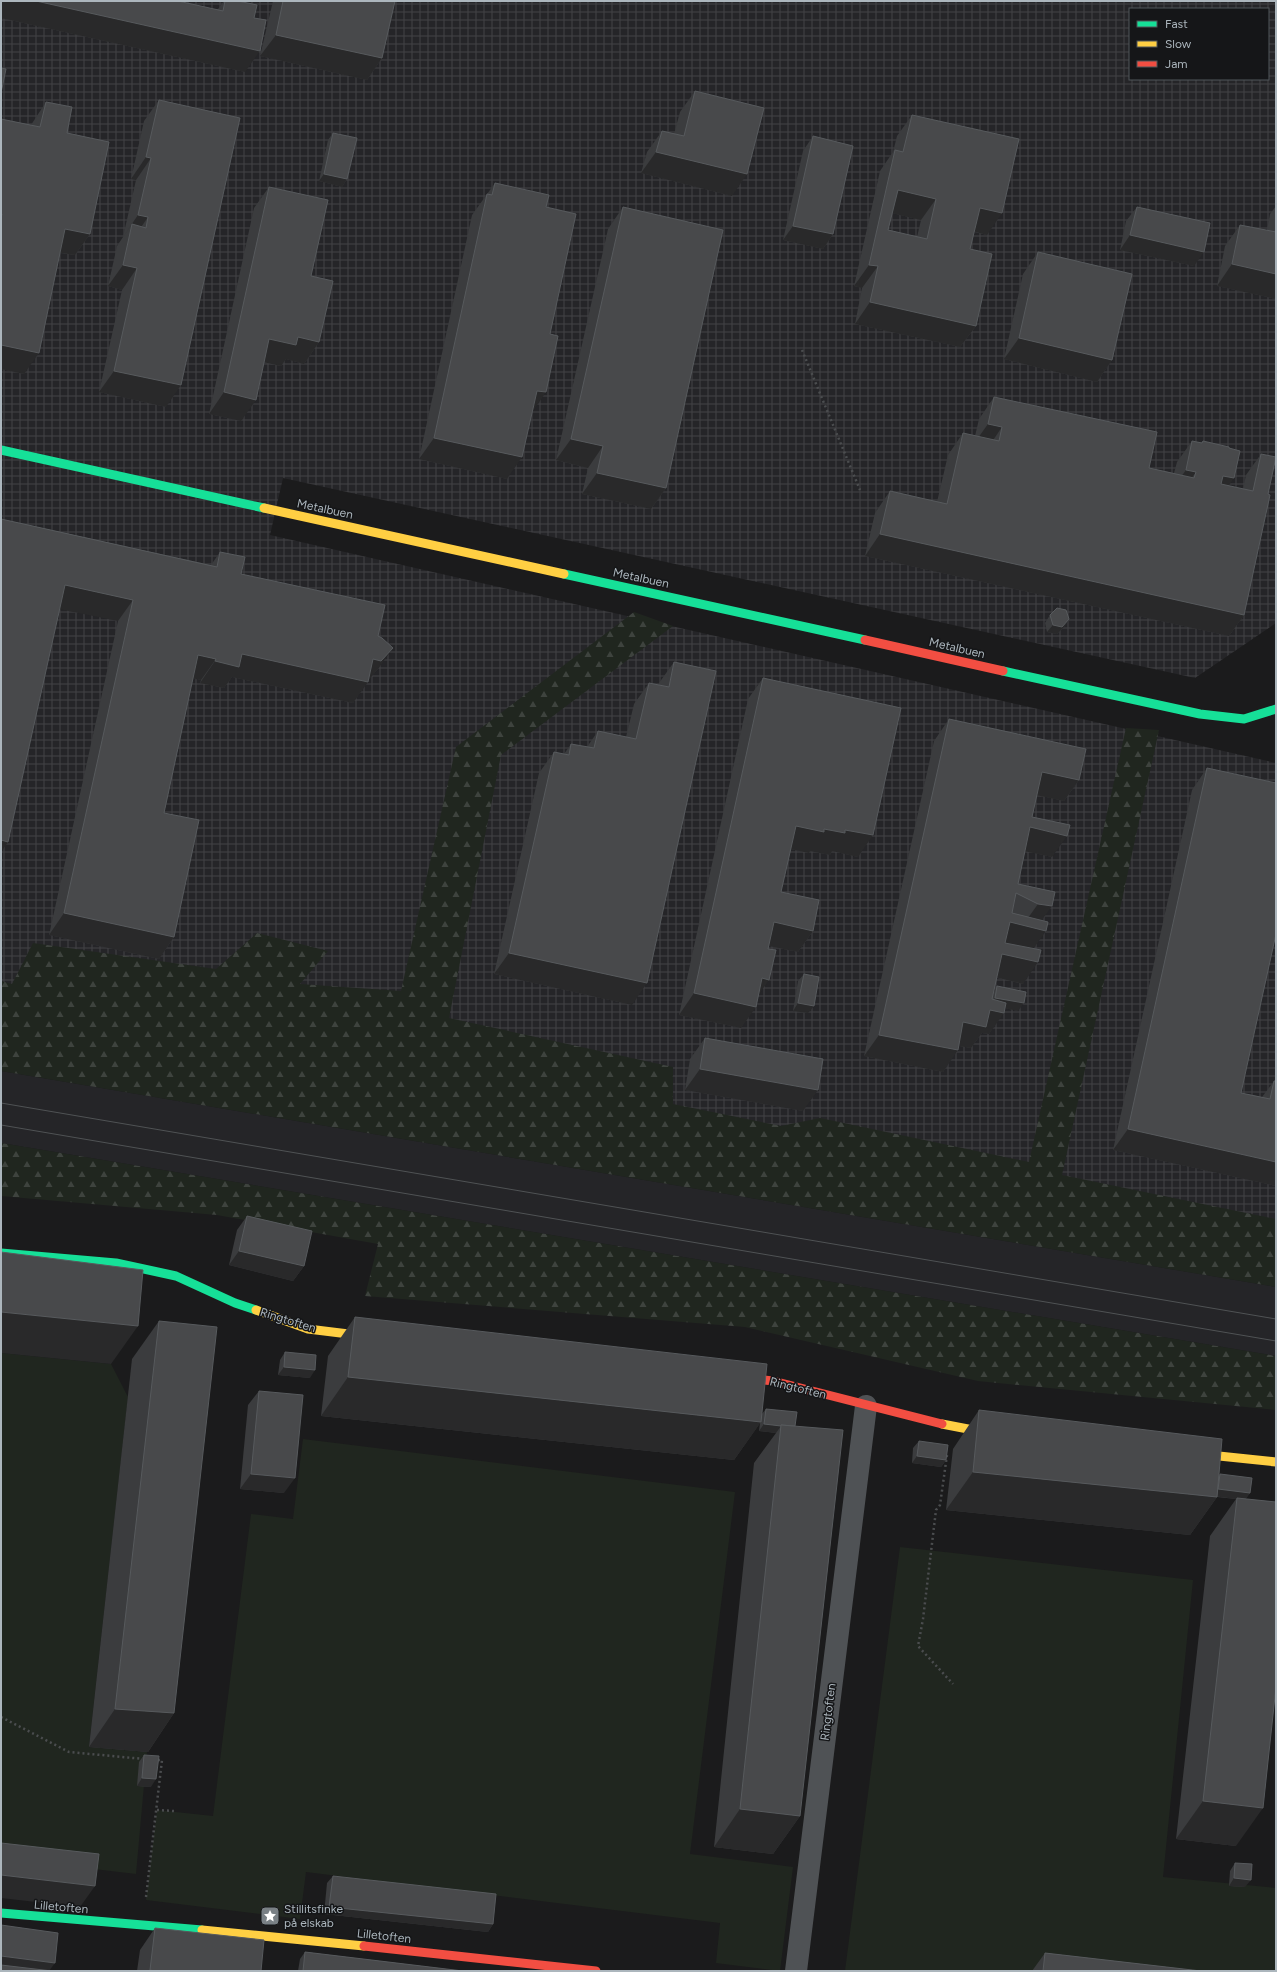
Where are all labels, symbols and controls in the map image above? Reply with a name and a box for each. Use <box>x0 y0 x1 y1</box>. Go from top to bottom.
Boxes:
legend <box>1129 8 1269 80</box>
text: Fast <box>1165 17 1188 31</box>
text: Slow <box>1165 37 1192 51</box>
text: Jam <box>1165 57 1188 71</box>
street label: Metalbuen <box>296 496 355 522</box>
street label: Metalbuen <box>612 565 671 591</box>
street label: Metalbuen <box>928 635 987 661</box>
street label: Ringtoften <box>258 1305 318 1335</box>
street label: Ringtoften <box>768 1374 828 1402</box>
street label: Ringtoften <box>818 1682 838 1741</box>
street label: Lilletoften <box>33 1898 89 1916</box>
place label: Stillitsfinke på elskab <box>284 1902 343 1930</box>
place icon: Stillitsfinke på elskab <box>259 1905 281 1927</box>
street label: Lilletoften <box>356 1926 412 1946</box>

